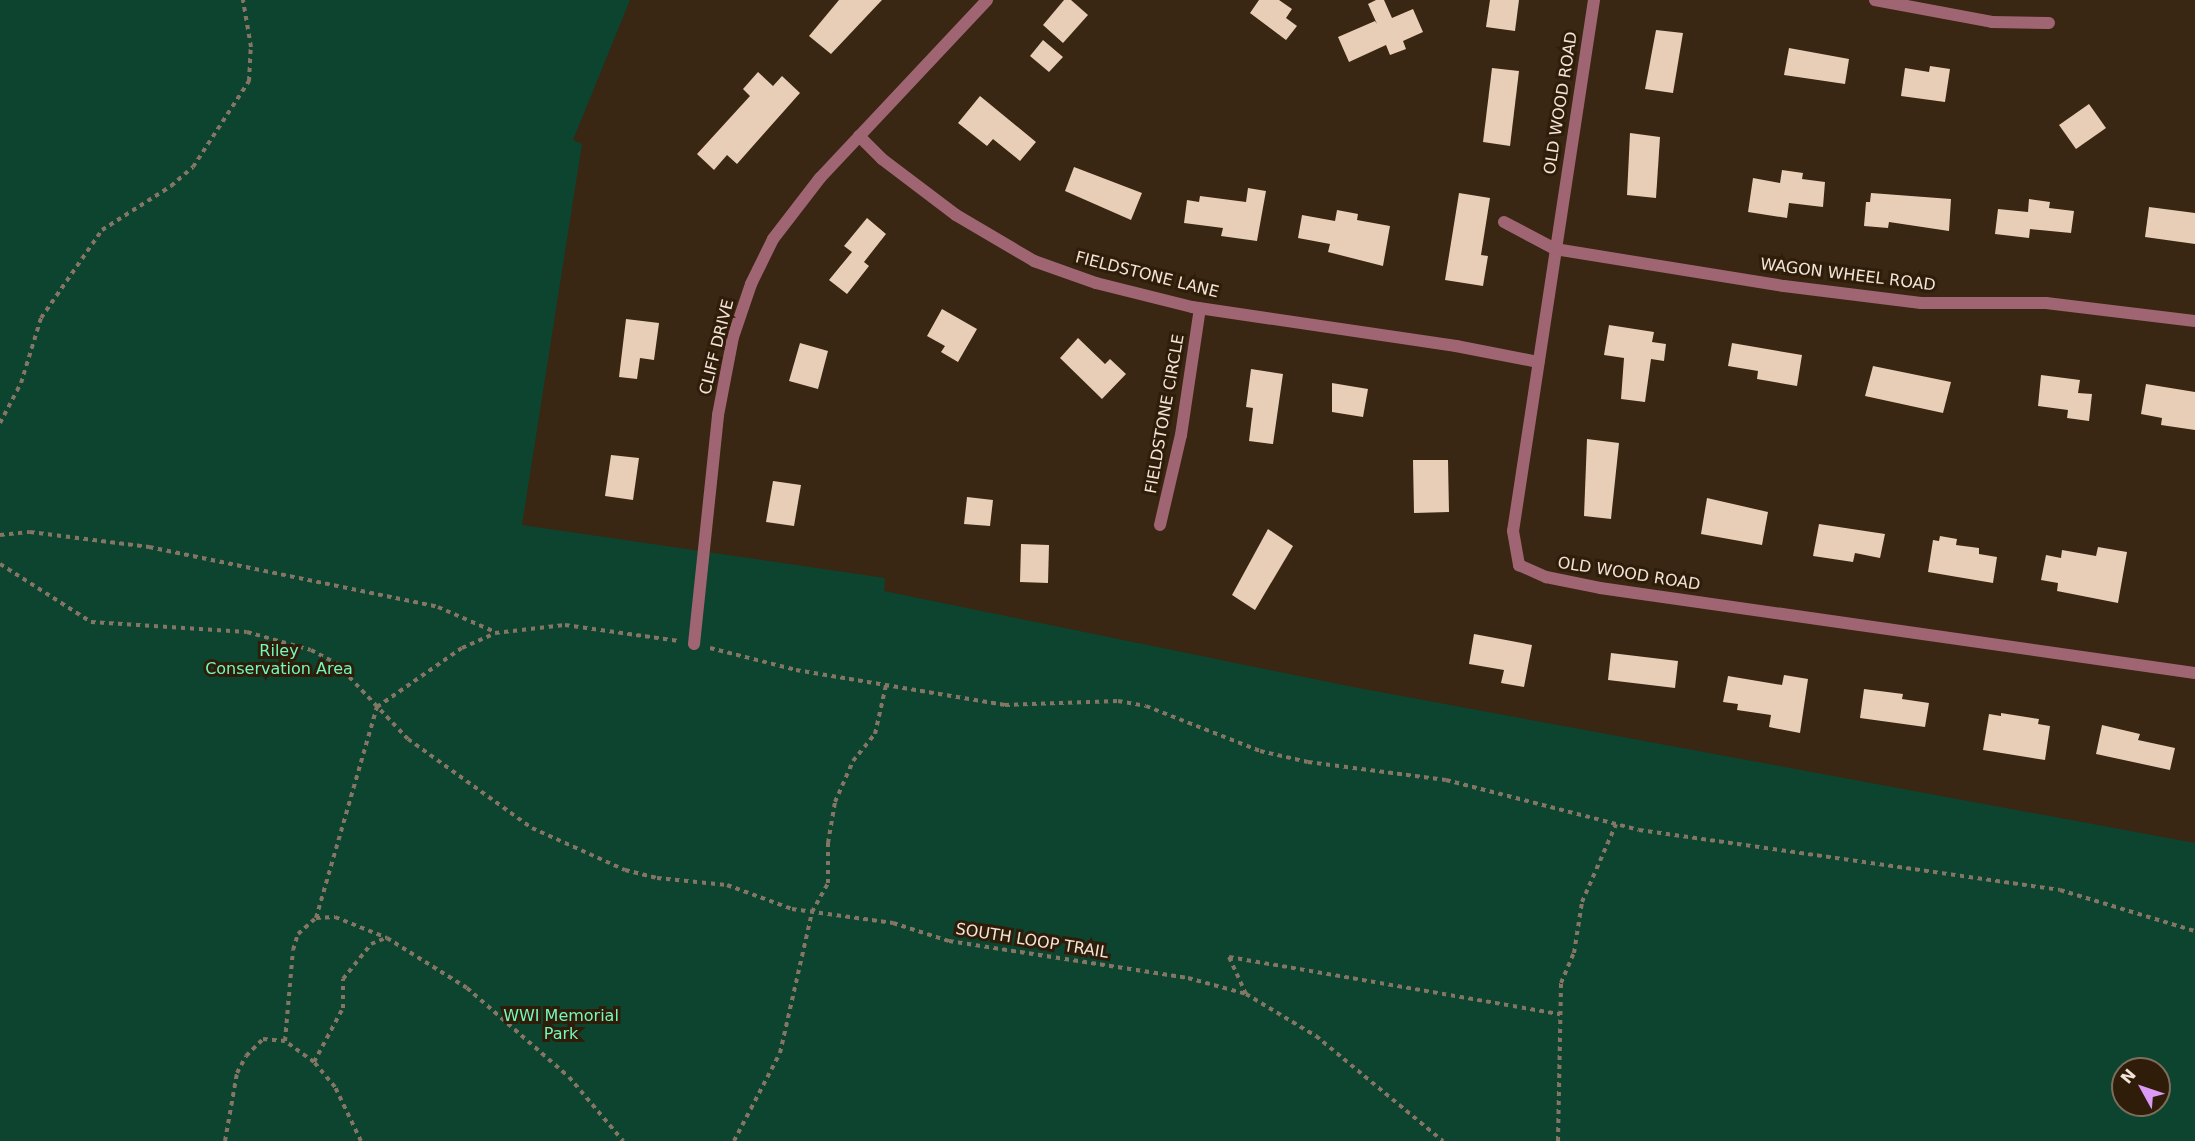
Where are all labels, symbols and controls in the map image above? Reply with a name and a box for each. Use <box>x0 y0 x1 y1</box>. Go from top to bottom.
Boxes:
street label: OLD WOOD ROAD <box>1540 30 1582 176</box>
street label: FIELDSTONE LANE <box>1073 248 1221 302</box>
street label: WAGON WHEEL ROAD <box>1759 255 1937 295</box>
street label: CLIFF DRIVE <box>696 297 738 397</box>
street label: FIELDSTONE CIRCLE <box>1142 333 1188 495</box>
street label: OLD WOOD ROAD <box>1556 553 1702 595</box>
park label: Riley Conservation Area <box>205 641 353 679</box>
street label: SOUTH LOOP TRAIL <box>954 919 1110 963</box>
park label: WWI Memorial Park <box>503 1006 619 1044</box>
north arrow <box>2111 1057 2171 1117</box>
text: N <box>2117 1065 2140 1088</box>

